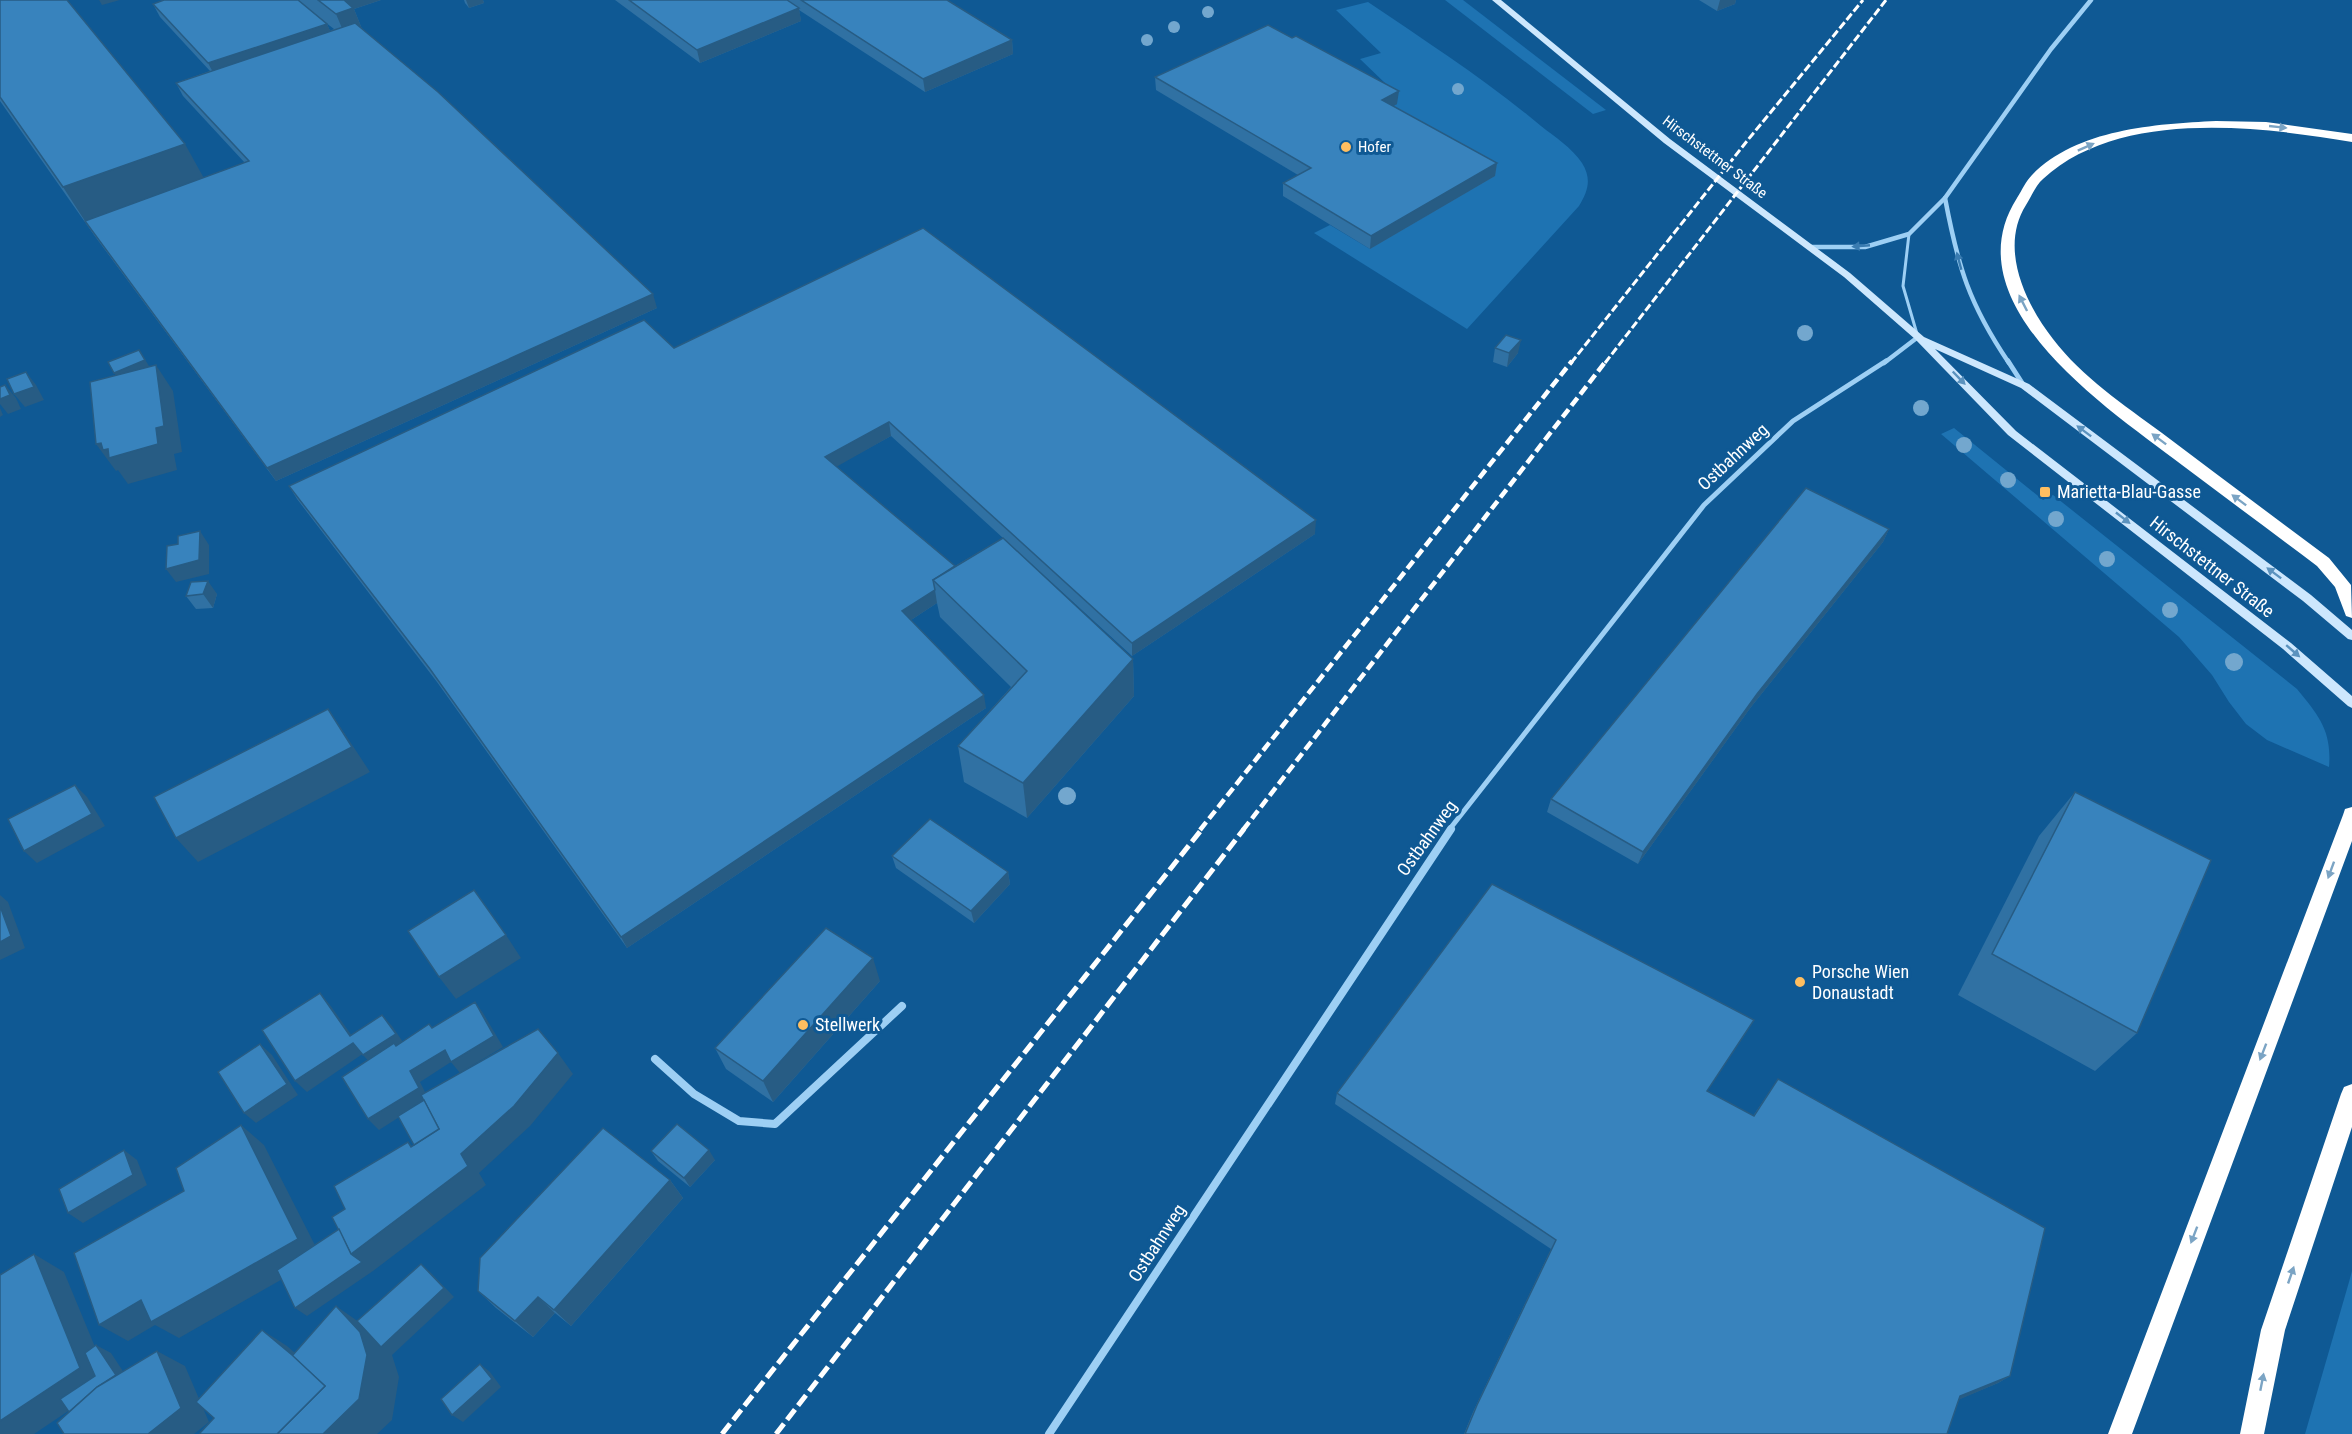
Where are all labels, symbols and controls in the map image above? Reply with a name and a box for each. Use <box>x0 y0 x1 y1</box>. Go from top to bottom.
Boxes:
street label: Hirschstettner Straße <box>1659 112 1771 202</box>
one-way arrow <box>2269 122 2288 132</box>
place label: Hofer <box>1358 138 1391 156</box>
marker: Hofer <box>1339 140 1353 154</box>
one-way arrow <box>2078 142 2095 151</box>
one-way arrow <box>1851 241 1870 251</box>
one-way arrow <box>1953 252 1963 270</box>
one-way arrow <box>2018 294 2028 311</box>
one-way arrow <box>1952 371 1966 386</box>
street label: Ostbahnweg <box>1693 419 1772 494</box>
one-way arrow <box>2076 424 2092 437</box>
one-way arrow <box>2152 434 2167 446</box>
place label: Marietta-Blau-Gasse <box>2057 481 2201 502</box>
marker: Marietta-Blau-Gasse <box>2038 485 2052 499</box>
one-way arrow <box>2232 494 2247 506</box>
one-way arrow <box>2115 512 2130 524</box>
street label: Hirschstettner Straße <box>2146 512 2279 622</box>
one-way arrow <box>2266 567 2281 579</box>
one-way arrow <box>2285 644 2300 657</box>
street label: Ostbahnweg <box>1392 796 1461 880</box>
one-way arrow <box>2326 861 2335 879</box>
place label: Porsche Wien Donaustadt <box>1812 961 1909 1003</box>
marker: Porsche Wien Donaustadt <box>1793 975 1807 989</box>
place label: Stellwerk <box>815 1014 880 1035</box>
marker: Stellwerk <box>796 1018 810 1032</box>
one-way arrow <box>2257 1043 2267 1061</box>
street label: Ostbahnweg <box>1124 1200 1189 1285</box>
one-way arrow <box>2189 1226 2198 1244</box>
one-way arrow <box>2287 1266 2297 1284</box>
one-way arrow <box>2258 1373 2267 1392</box>

